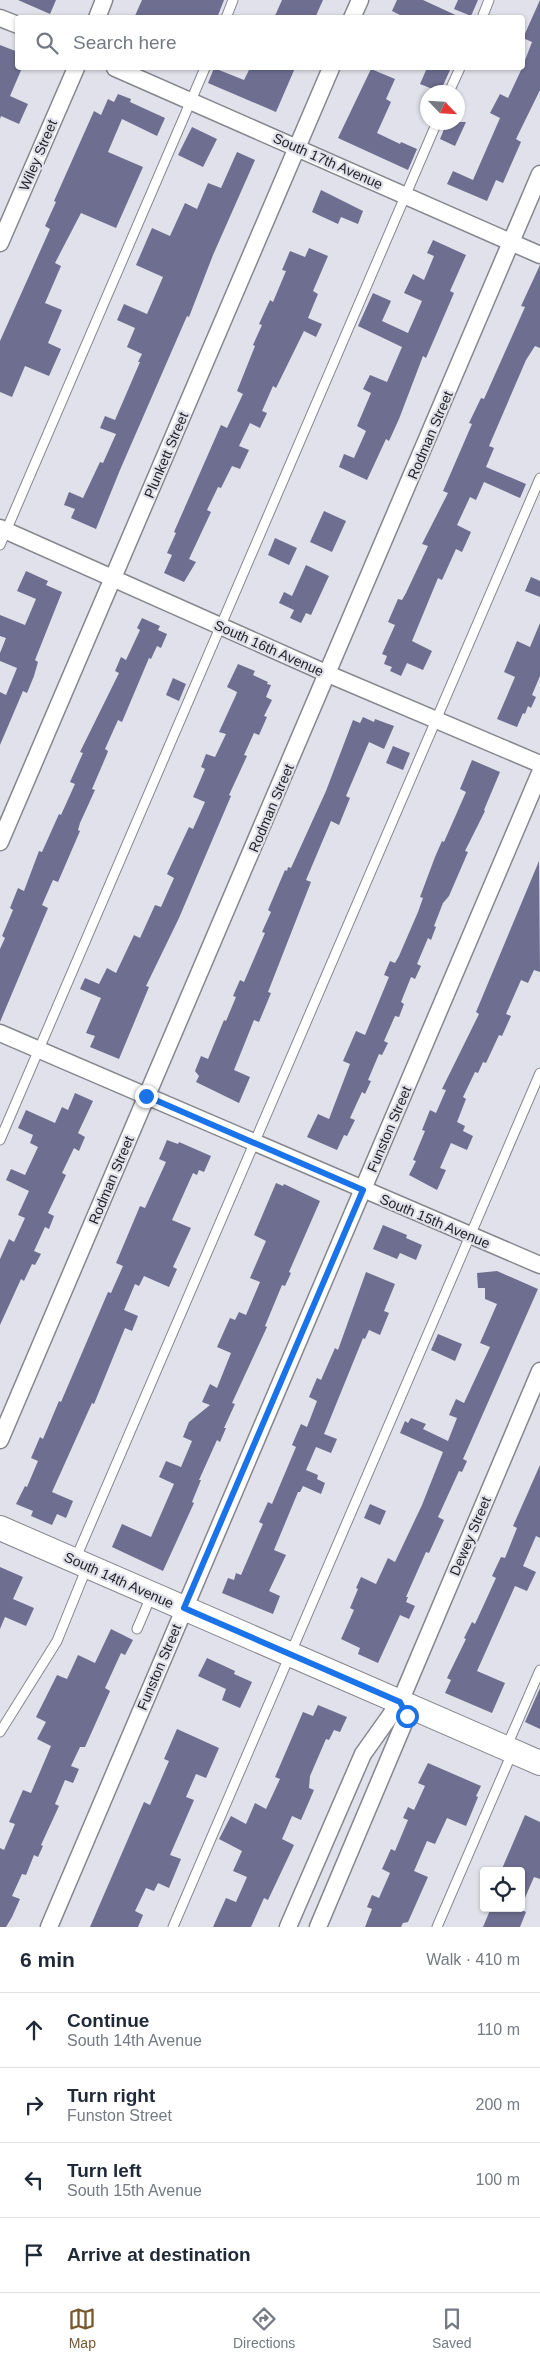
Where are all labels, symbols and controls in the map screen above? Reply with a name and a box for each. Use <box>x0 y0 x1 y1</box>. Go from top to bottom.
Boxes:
search box <box>15 15 525 70</box>
icon: search <box>33 29 61 57</box>
text: Search here <box>73 32 177 53</box>
north arrow <box>420 85 465 130</box>
street label: Wiley Street <box>16 117 60 193</box>
street label: South 17th Avenue <box>271 130 385 192</box>
street label: Rodman Street <box>404 388 456 481</box>
street label: Plunkett Street <box>141 410 191 500</box>
street label: South 16th Avenue <box>212 617 326 679</box>
street label: Rodman Street <box>245 761 297 854</box>
street label: Funston Street <box>364 1084 414 1174</box>
route end <box>135 1085 158 1108</box>
street label: Rodman Street <box>85 1133 137 1226</box>
street label: South 15th Avenue <box>378 1191 493 1252</box>
street label: Dewey Street <box>446 1494 494 1578</box>
street label: South 14th Avenue <box>62 1549 176 1611</box>
street label: Funston Street <box>134 1622 184 1712</box>
route start <box>396 1705 419 1728</box>
map controls <box>480 1867 525 1912</box>
button: locate <box>480 1867 525 1912</box>
text: 6 min <box>20 1948 75 1971</box>
text: Walk · 410 m <box>426 1951 520 1968</box>
text: Continue <box>67 2010 149 2031</box>
icon: ahead <box>20 2016 48 2044</box>
text: 110 m <box>477 2021 520 2038</box>
text: South 14th Avenue <box>67 2032 202 2049</box>
text: Turn right <box>67 2085 155 2106</box>
icon: right <box>20 2091 48 2119</box>
text: 200 m <box>476 2096 520 2113</box>
text: Funston Street <box>67 2107 172 2124</box>
text: Turn left <box>67 2160 142 2181</box>
icon: left <box>20 2166 48 2194</box>
text: 100 m <box>476 2171 520 2188</box>
text: South 15th Avenue <box>67 2182 202 2199</box>
icon: arrive <box>20 2241 48 2269</box>
text: Arrive at destination <box>67 2244 251 2265</box>
tab: Map <box>68 2305 96 2351</box>
tab: Directions <box>233 2305 295 2351</box>
tab: Saved <box>432 2305 472 2351</box>

